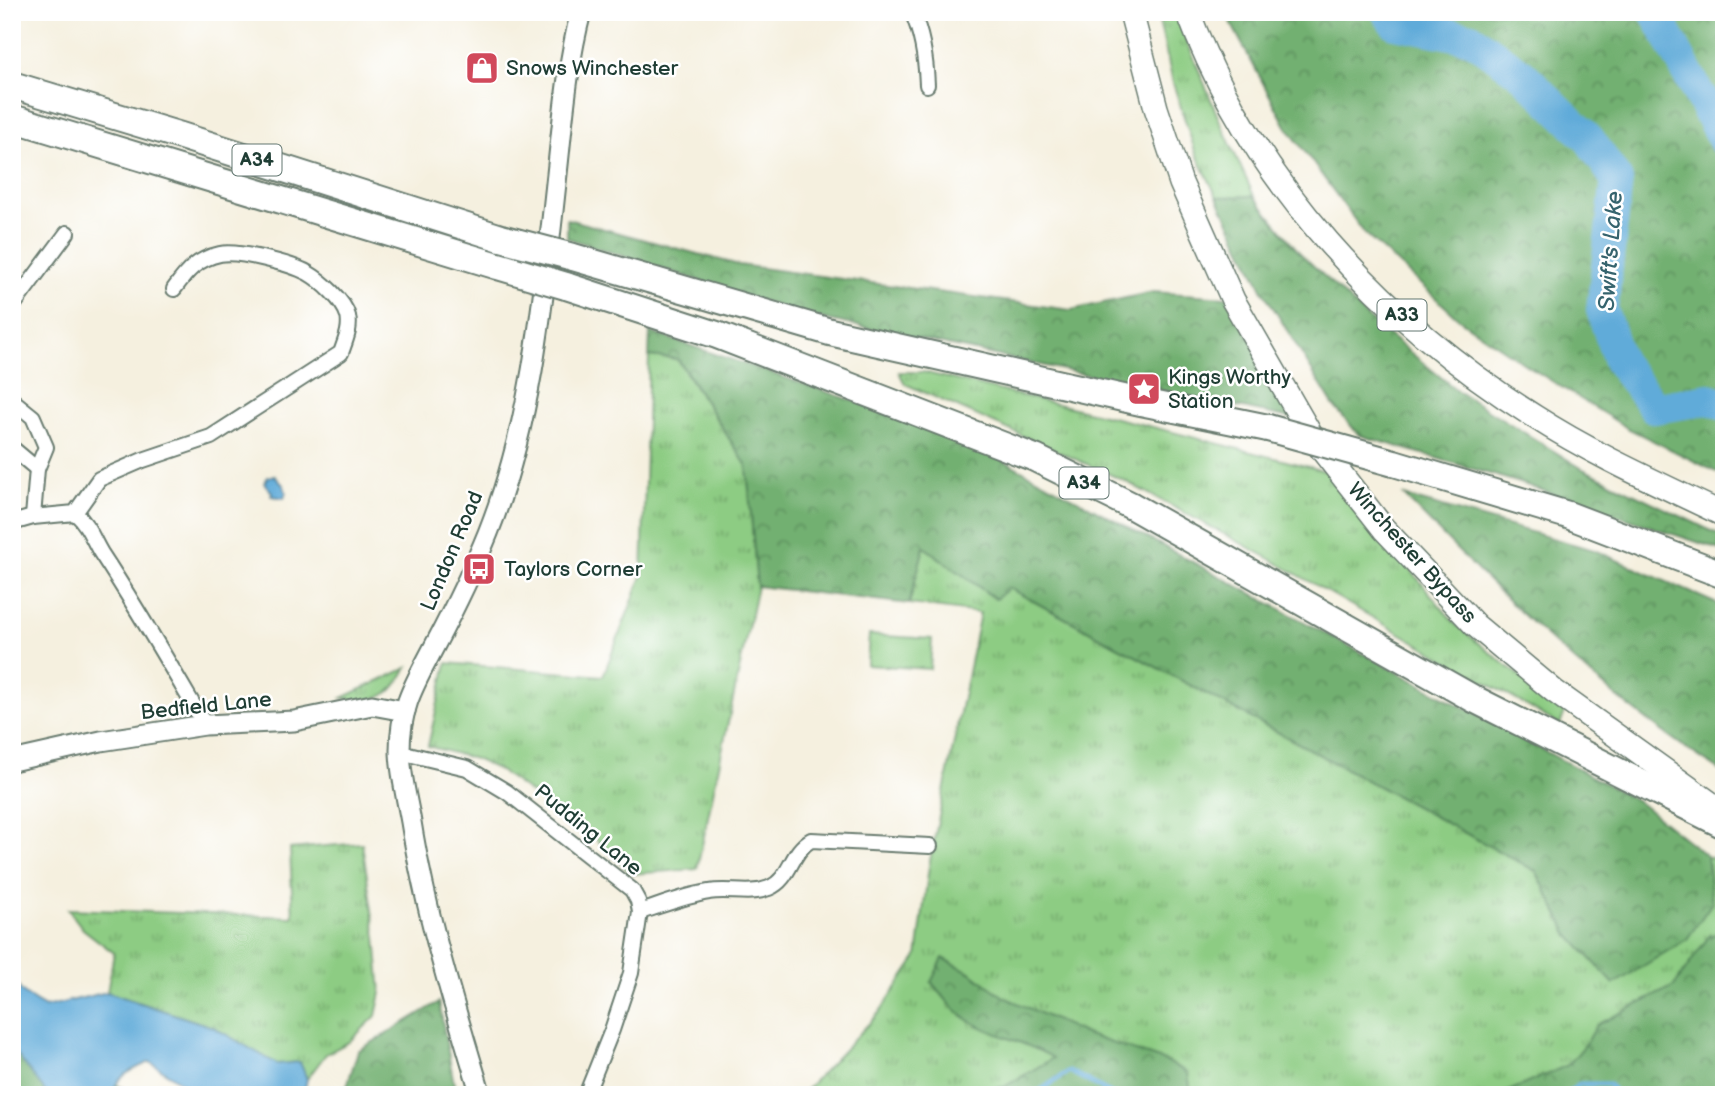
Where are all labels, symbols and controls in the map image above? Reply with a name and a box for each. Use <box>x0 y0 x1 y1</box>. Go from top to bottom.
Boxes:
shop icon: Snows Winchester <box>463 49 501 87</box>
place label: Snows Winchester <box>506 56 678 81</box>
road number: A34 <box>232 144 282 176</box>
water label: Swift's Lake <box>1593 190 1629 312</box>
road number: A33 <box>1378 300 1426 330</box>
place label: Kings Worthy Station <box>1168 365 1291 414</box>
place icon: Kings Worthy Station <box>1125 370 1163 408</box>
road number: A34 <box>1060 468 1108 498</box>
street label: Winchester Bypass <box>1342 477 1482 629</box>
street label: London Road <box>416 487 488 615</box>
bus stop icon: Taylors Corner <box>460 550 498 588</box>
place label: Taylors Corner <box>504 557 643 582</box>
street label: Bedfield Lane <box>139 687 273 725</box>
street label: Pudding Lane <box>529 779 647 881</box>

